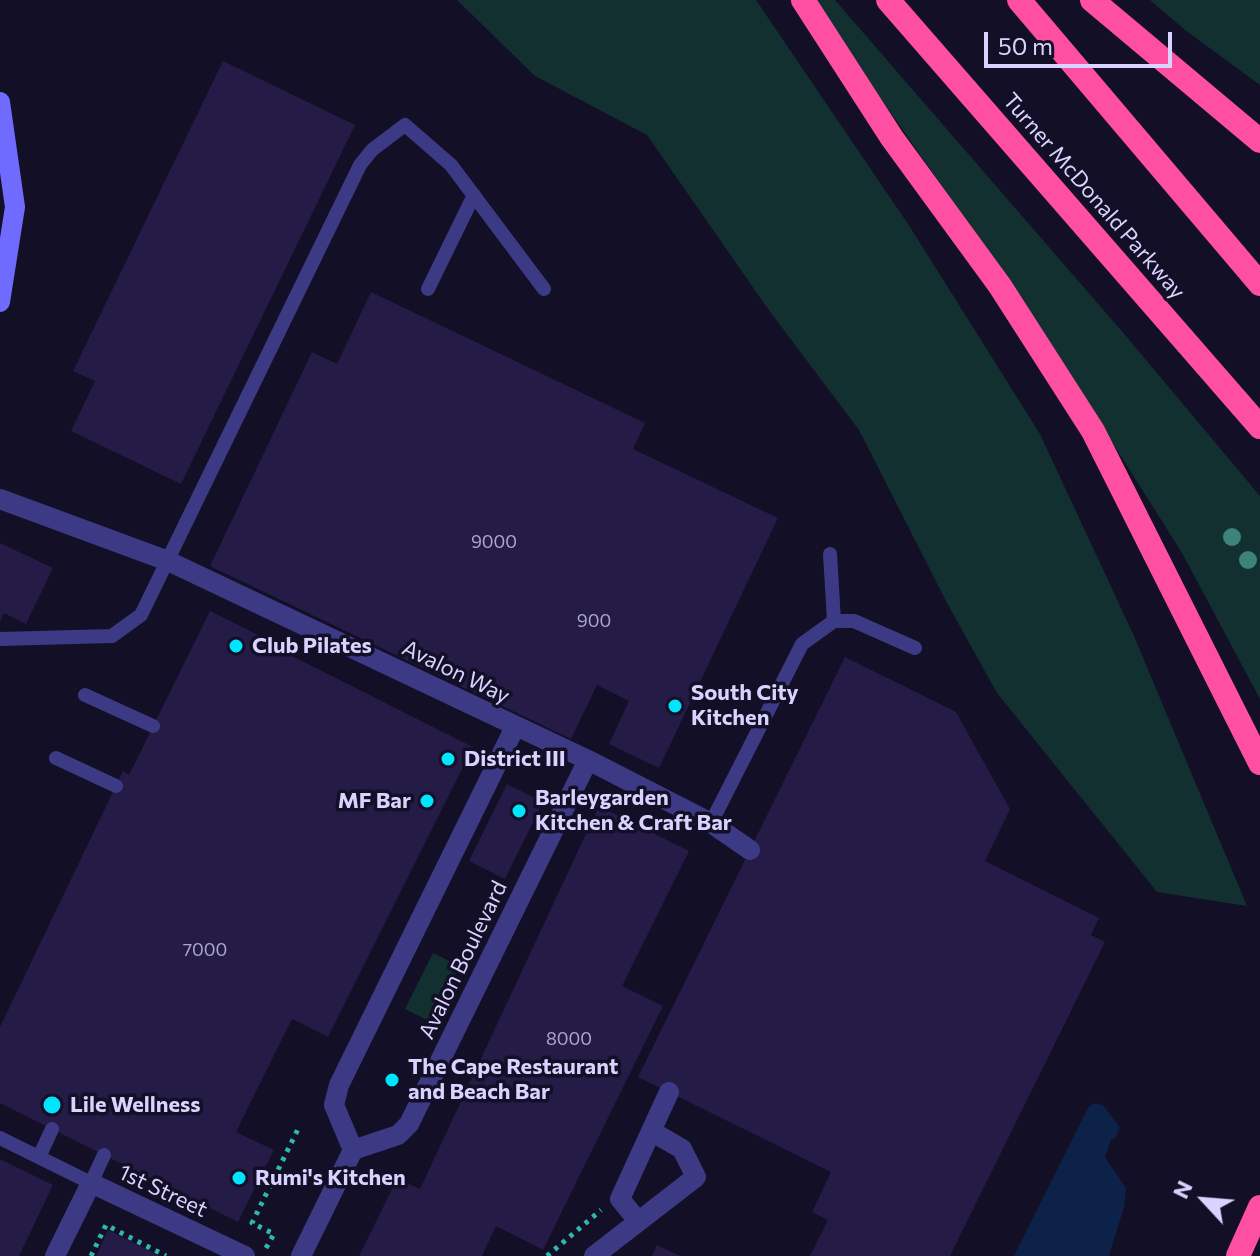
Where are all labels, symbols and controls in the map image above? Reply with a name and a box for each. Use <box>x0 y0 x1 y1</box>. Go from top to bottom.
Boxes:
scale bar <box>988 16 1176 66</box>
text: 50 m <box>998 31 1053 60</box>
street label: Turner McDonald Parkway <box>997 88 1191 304</box>
house number: 9000 <box>471 531 517 553</box>
house number: 900 <box>577 610 611 632</box>
place label: Club Pilates <box>252 633 372 659</box>
street label: Avalon Way <box>398 635 514 709</box>
marker: Club Pilates <box>227 637 245 655</box>
place label: South City Kitchen <box>691 680 799 732</box>
marker: South City Kitchen <box>666 697 684 715</box>
place label: District III <box>464 746 566 772</box>
marker: District III <box>439 750 457 768</box>
place label: Barleygarden Kitchen & Craft Bar <box>535 785 732 836</box>
place label: MF Bar <box>338 788 411 814</box>
marker: MF Bar <box>418 792 436 810</box>
marker: Barleygarden Kitchen & Craft Bar <box>510 802 528 820</box>
street label: Avalon Boulevard <box>413 877 513 1043</box>
house number: 7000 <box>183 939 227 961</box>
house number: 8000 <box>546 1028 592 1050</box>
place label: The Cape Restaurant and Beach Bar <box>408 1054 618 1106</box>
marker: The Cape Restaurant and Beach Bar <box>383 1071 401 1089</box>
place label: Lile Wellness <box>70 1092 200 1118</box>
marker: Lile Wellness <box>41 1094 63 1116</box>
street label: 1st Street <box>114 1159 212 1223</box>
north arrow <box>1164 1160 1244 1240</box>
place label: Rumi's Kitchen <box>255 1165 406 1191</box>
marker: Rumi's Kitchen <box>230 1169 248 1187</box>
text: N <box>1166 1176 1198 1203</box>

